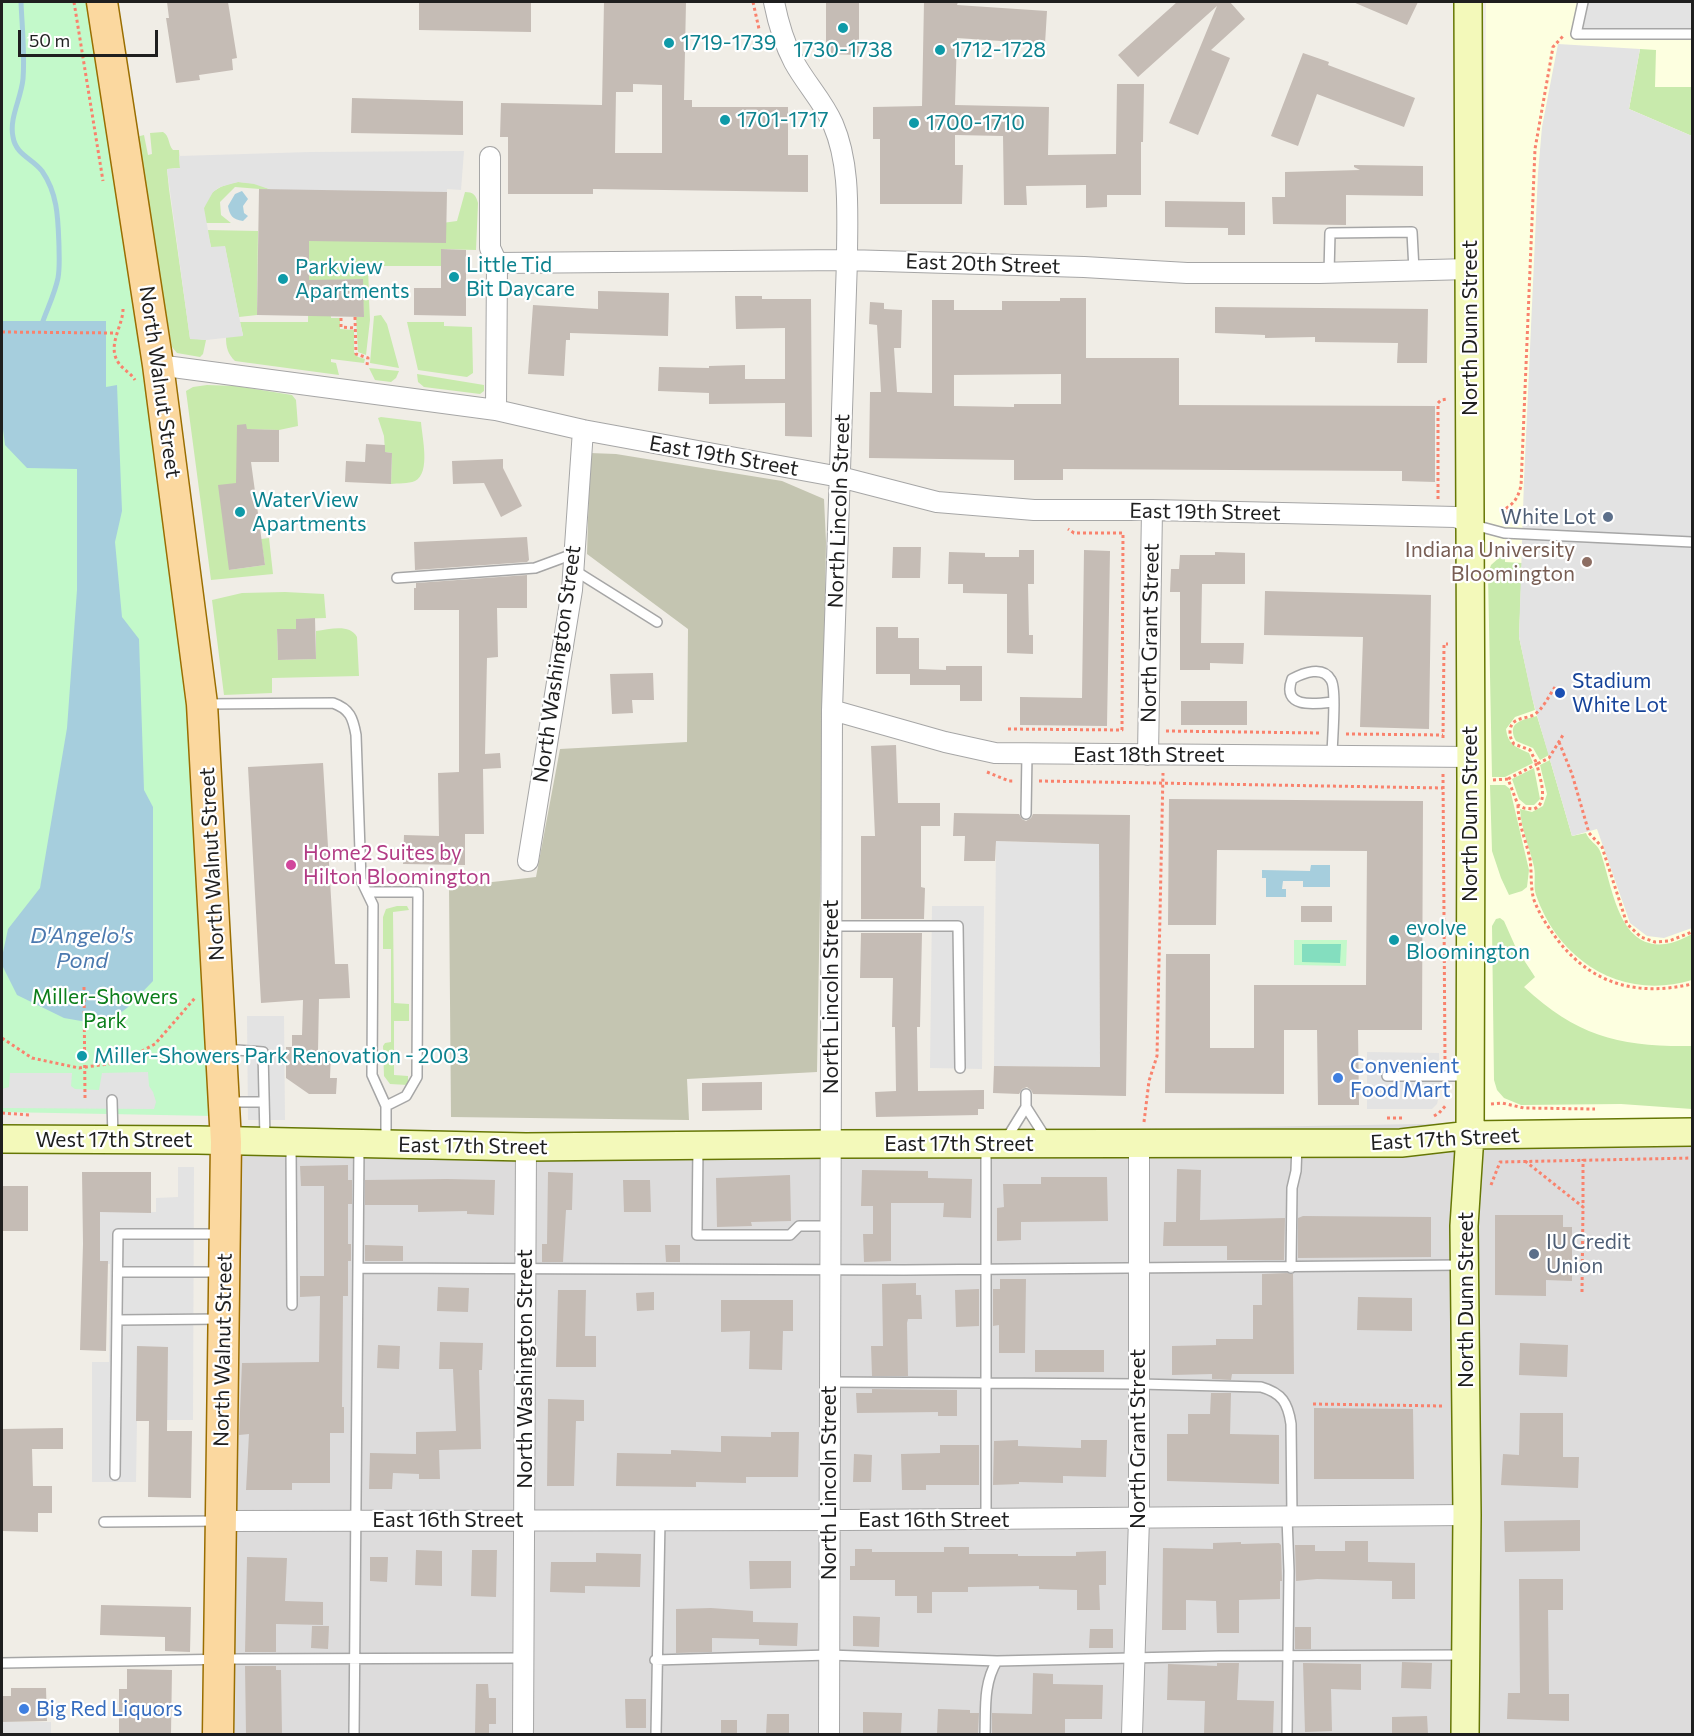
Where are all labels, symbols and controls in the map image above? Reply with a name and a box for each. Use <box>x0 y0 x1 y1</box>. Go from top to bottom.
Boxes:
scale bar <box>21 18 160 56</box>
marker: 1730-1738 <box>836 21 850 35</box>
text: 50 m <box>29 29 70 51</box>
place label: 1719-1739 <box>681 30 776 56</box>
marker: 1719-1739 <box>662 36 676 50</box>
place label: 1730-1738 <box>793 37 893 63</box>
place label: 1712-1728 <box>952 37 1046 63</box>
marker: 1712-1728 <box>933 43 947 57</box>
place label: 1701-1717 <box>737 107 829 133</box>
place label: 1700-1710 <box>926 110 1025 136</box>
marker: 1701-1717 <box>718 113 732 127</box>
marker: 1700-1710 <box>907 116 921 130</box>
street label: North Dunn Street <box>1457 240 1483 416</box>
street label: East 20th Street <box>905 249 1061 279</box>
place label: Little Tid Bit Daycare <box>466 252 575 302</box>
place label: Parkview Apartments <box>295 254 409 304</box>
marker: Little Tid Bit Daycare <box>447 270 461 284</box>
marker: Parkview Apartments <box>276 272 290 286</box>
street label: North Walnut Street <box>134 284 186 480</box>
street label: North Lincoln Street <box>823 413 855 609</box>
street label: East 19th Street <box>647 430 801 482</box>
place label: WaterView Apartments <box>252 487 366 537</box>
street label: East 19th Street <box>1129 498 1281 526</box>
place label: White Lot <box>1501 504 1596 530</box>
marker: WaterView Apartments <box>233 505 247 519</box>
marker: White Lot <box>1601 510 1615 524</box>
place label: Indiana University Bloomington <box>1405 537 1575 587</box>
street label: North Grant Street <box>1136 543 1164 723</box>
street label: North Washington Street <box>528 544 586 784</box>
marker: Indiana University Bloomington <box>1580 555 1594 569</box>
place label: Stadium White Lot <box>1572 668 1667 718</box>
marker: Stadium White Lot <box>1553 686 1567 700</box>
street label: North Dunn Street <box>1457 726 1483 902</box>
street label: East 18th Street <box>1073 742 1225 768</box>
street label: North Walnut Street <box>194 767 230 961</box>
place label: Home2 Suites by Hilton Bloomington <box>303 840 491 890</box>
marker: Home2 Suites by Hilton Bloomington <box>284 858 298 872</box>
street label: North Lincoln Street <box>818 900 844 1094</box>
place label: evolve Bloomington <box>1406 915 1530 965</box>
water label: D'Angelo's Pond <box>30 923 134 974</box>
marker: evolve Bloomington <box>1387 933 1401 947</box>
park label: Miller-Showers Park <box>32 984 178 1034</box>
place label: Miller-Showers Park Renovation - 2003 <box>94 1043 469 1069</box>
marker: Miller-Showers Park Renovation - 2003 <box>75 1049 89 1063</box>
place label: Convenient Food Mart <box>1350 1053 1459 1103</box>
marker: Convenient Food Mart <box>1331 1071 1345 1085</box>
street label: East 17th Street <box>1370 1123 1520 1155</box>
street label: West 17th Street <box>35 1127 193 1153</box>
street label: East 17th Street <box>884 1131 1034 1157</box>
street label: East 17th Street <box>398 1132 548 1160</box>
street label: North Dunn Street <box>1453 1212 1479 1388</box>
place label: IU Credit Union <box>1546 1229 1631 1279</box>
marker: IU Credit Union <box>1527 1247 1541 1261</box>
street label: North Washington Street <box>512 1249 538 1489</box>
street label: North Walnut Street <box>209 1253 237 1447</box>
street label: North Grant Street <box>1125 1349 1151 1529</box>
street label: North Lincoln Street <box>816 1386 842 1580</box>
street label: East 16th Street <box>372 1507 524 1533</box>
street label: East 16th Street <box>858 1507 1010 1533</box>
place label: Big Red Liquors <box>36 1696 183 1722</box>
marker: Big Red Liquors <box>17 1702 31 1716</box>

